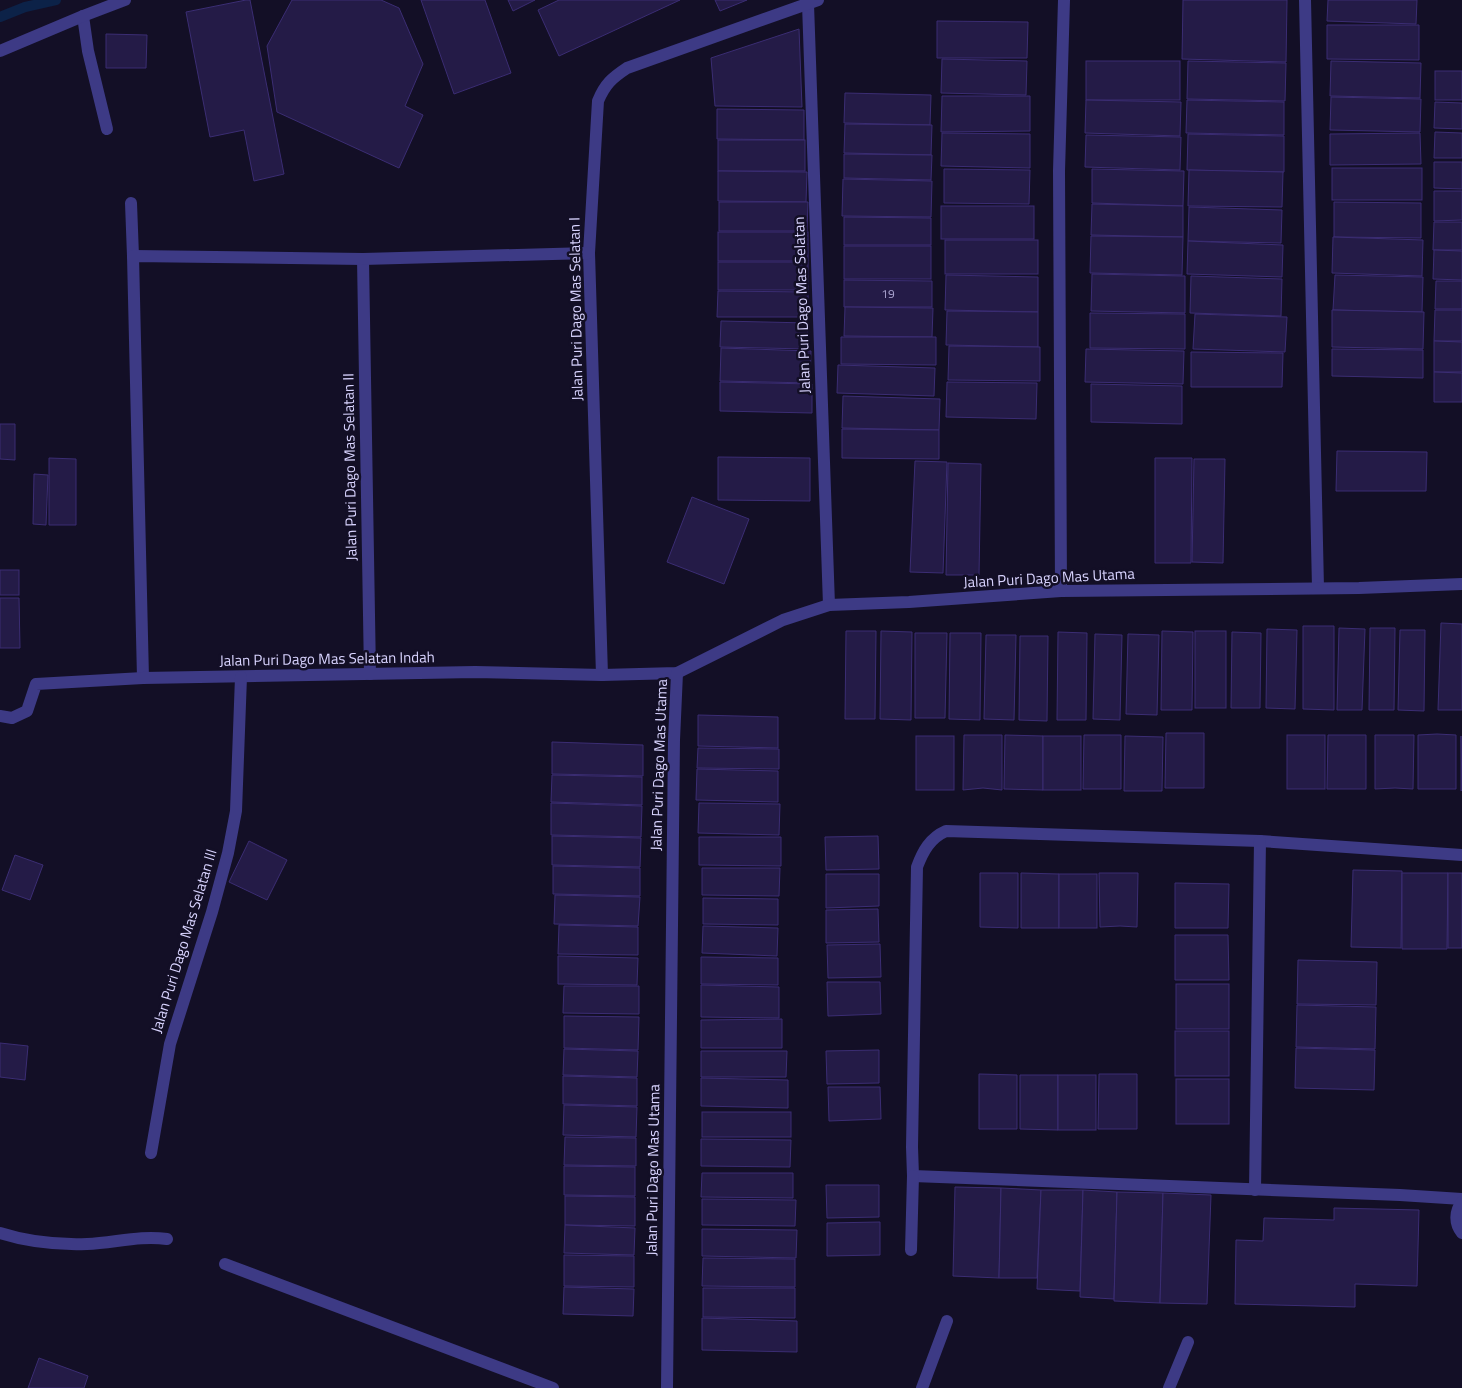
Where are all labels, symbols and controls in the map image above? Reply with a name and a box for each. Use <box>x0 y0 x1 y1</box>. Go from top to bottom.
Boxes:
street label: Jalan Puri Dago Mas Selatan <box>787 216 816 394</box>
street label: Jalan Puri Dago Mas Selatan I <box>562 217 589 401</box>
house number: 19 <box>881 284 895 303</box>
street label: Jalan Puri Dago Mas Selatan II <box>336 373 363 561</box>
street label: Jalan Puri Dago Mas Utama <box>963 561 1136 593</box>
street label: Jalan Puri Dago Mas Selatan Indah <box>219 645 435 672</box>
street label: Jalan Puri Dago Mas Utama <box>644 678 673 851</box>
street label: Jalan Puri Dago Mas Selatan III <box>145 846 222 1036</box>
street label: Jalan Puri Dago Mas Utama <box>640 1083 666 1256</box>

